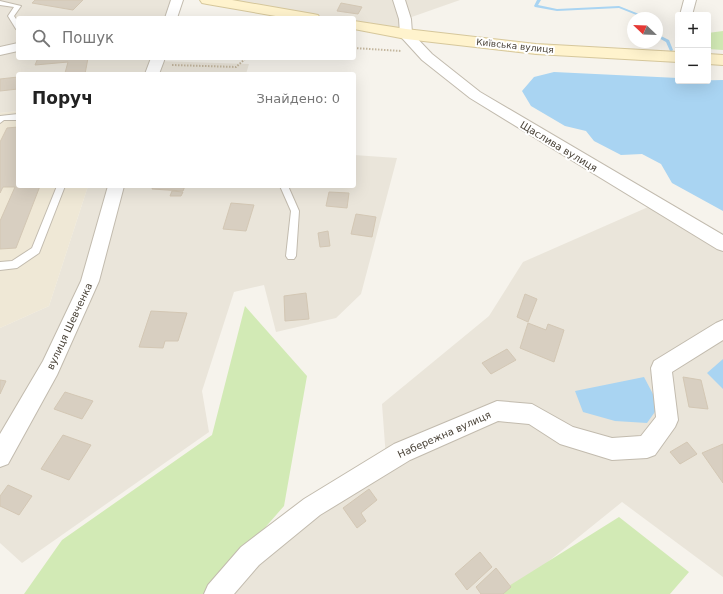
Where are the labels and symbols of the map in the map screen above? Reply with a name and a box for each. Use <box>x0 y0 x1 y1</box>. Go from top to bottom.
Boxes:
north arrow <box>627 12 663 48</box>
street label: Київська вулиця <box>476 37 554 55</box>
street label: Щаслива вулиця <box>518 119 599 174</box>
street label: вулиця Шевченка <box>45 281 94 371</box>
street label: Набережна вулиця <box>396 409 493 460</box>

